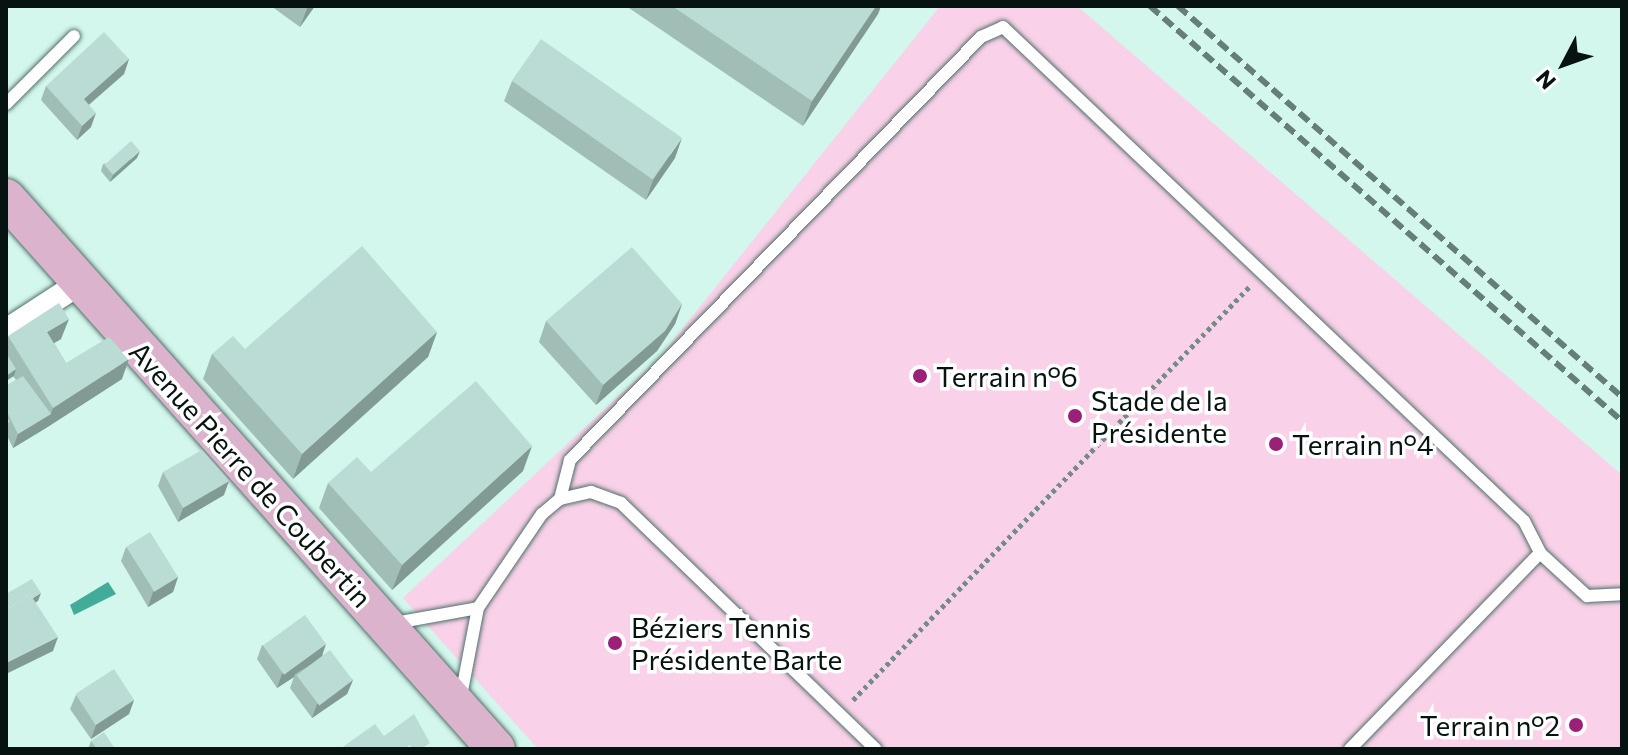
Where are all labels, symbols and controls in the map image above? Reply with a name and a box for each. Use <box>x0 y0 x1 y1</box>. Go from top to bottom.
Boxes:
north arrow <box>1524 24 1604 104</box>
text: N <box>1530 65 1561 95</box>
street label: Avenue Pierre de Coubertin <box>123 334 379 614</box>
place label: Terrain n°6 <box>936 359 1078 393</box>
marker: Terrain n°6 <box>911 367 929 385</box>
place label: Stade de la Présidente <box>1091 383 1228 449</box>
marker: Stade de la Présidente <box>1066 407 1084 425</box>
place label: Terrain n°4 <box>1292 427 1434 461</box>
marker: Terrain n°4 <box>1267 435 1285 453</box>
place label: Béziers Tennis Présidente Barte <box>631 610 842 676</box>
marker: Béziers Tennis Présidente Barte <box>606 634 624 652</box>
place label: Terrain n°2 <box>1420 708 1560 742</box>
marker: Terrain n°2 <box>1567 716 1585 734</box>

